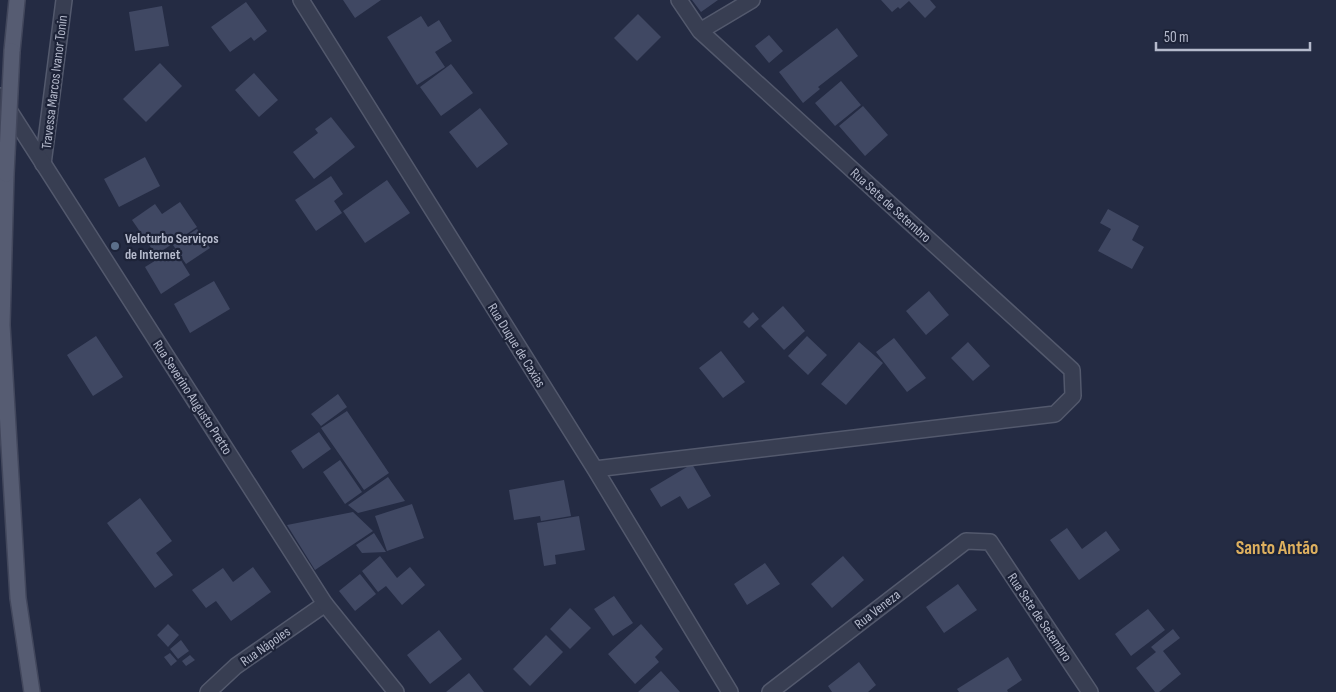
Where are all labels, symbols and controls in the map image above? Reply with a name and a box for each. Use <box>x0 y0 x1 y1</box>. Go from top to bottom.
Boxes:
street label: Travessa Marcos Ivanor Tonin <box>38 14 71 150</box>
scale bar <box>1156 20 1310 52</box>
text: 50 m <box>1164 28 1189 47</box>
street label: Rua Sete de Setembro <box>847 165 935 246</box>
place label: Veloturbo Serviços de Internet <box>125 230 219 263</box>
marker: Veloturbo Serviços de Internet <box>109 240 121 252</box>
street label: Rua Duque de Caxias <box>484 300 549 391</box>
street label: Rua Severino Augusto Pretto <box>149 337 236 458</box>
district label: Santo Antão <box>1236 537 1318 560</box>
street label: Rua Sete de Setembro <box>1004 570 1076 665</box>
street label: Rua Veneza <box>851 586 904 633</box>
street label: Rua Nápoles <box>237 623 294 670</box>

